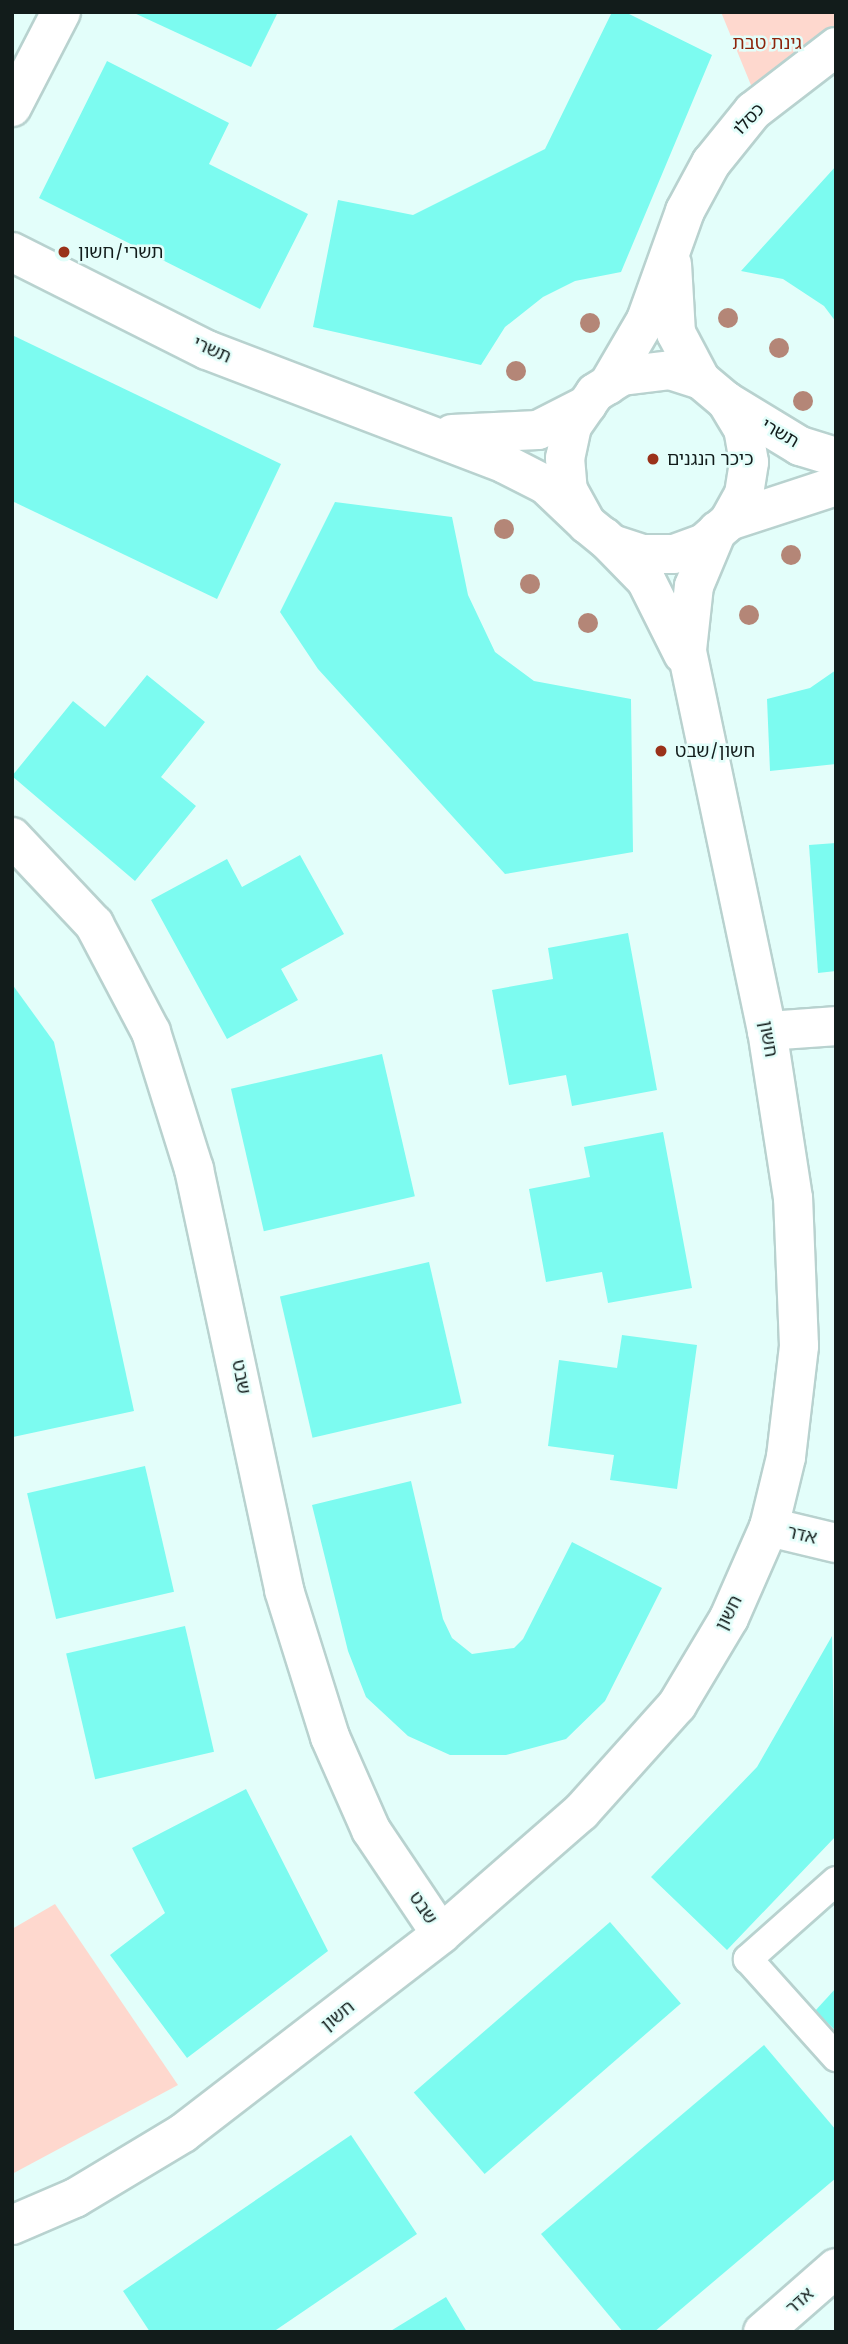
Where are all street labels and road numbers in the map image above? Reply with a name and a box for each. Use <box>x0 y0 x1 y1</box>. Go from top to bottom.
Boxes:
street label: כסלו <box>729 99 769 139</box>
street label: תשרי <box>189 332 235 368</box>
street label: תשרי <box>757 414 803 452</box>
street label: חשון <box>754 1019 782 1059</box>
street label: שבט <box>227 1358 255 1396</box>
street label: אדר <box>785 1521 819 1549</box>
street label: חשון <box>711 1592 747 1634</box>
street label: שבט <box>404 1888 442 1928</box>
street label: חשון <box>317 1996 359 2036</box>
street label: אדר <box>782 2283 818 2319</box>

